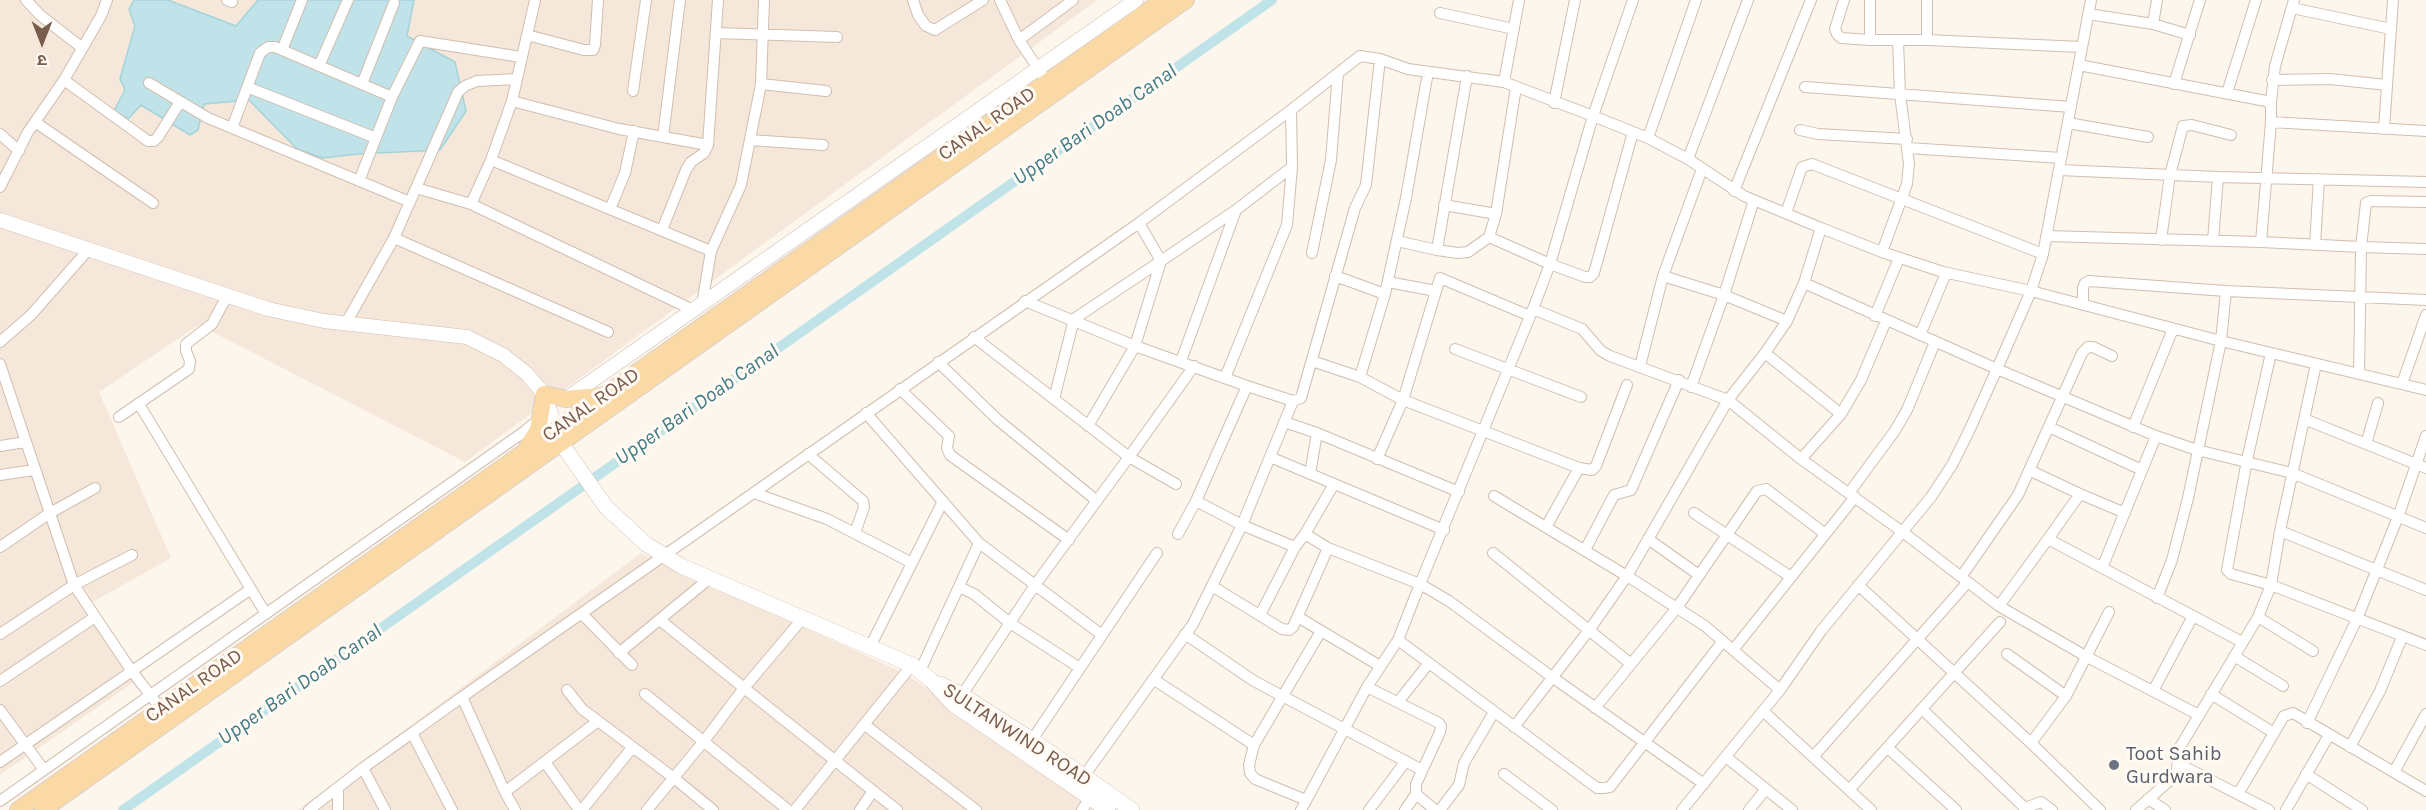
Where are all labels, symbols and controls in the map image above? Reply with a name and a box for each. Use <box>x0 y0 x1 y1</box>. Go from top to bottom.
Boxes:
north arrow <box>12 12 72 72</box>
text: उ <box>37 51 47 70</box>
water label: Upper Bari Doab Canal <box>1008 59 1182 191</box>
street label: CANAL ROAD <box>934 82 1040 166</box>
water label: Upper Bari Doab Canal <box>610 339 784 471</box>
street label: CANAL ROAD <box>538 363 644 447</box>
water label: Upper Bari Doab Canal <box>213 619 387 751</box>
street label: CANAL ROAD <box>141 644 247 728</box>
street label: SULTANWIND ROAD <box>938 678 1096 792</box>
place label: Toot Sahib Gurdwara <box>2126 742 2222 789</box>
marker: Toot Sahib Gurdwara <box>2107 758 2121 772</box>

